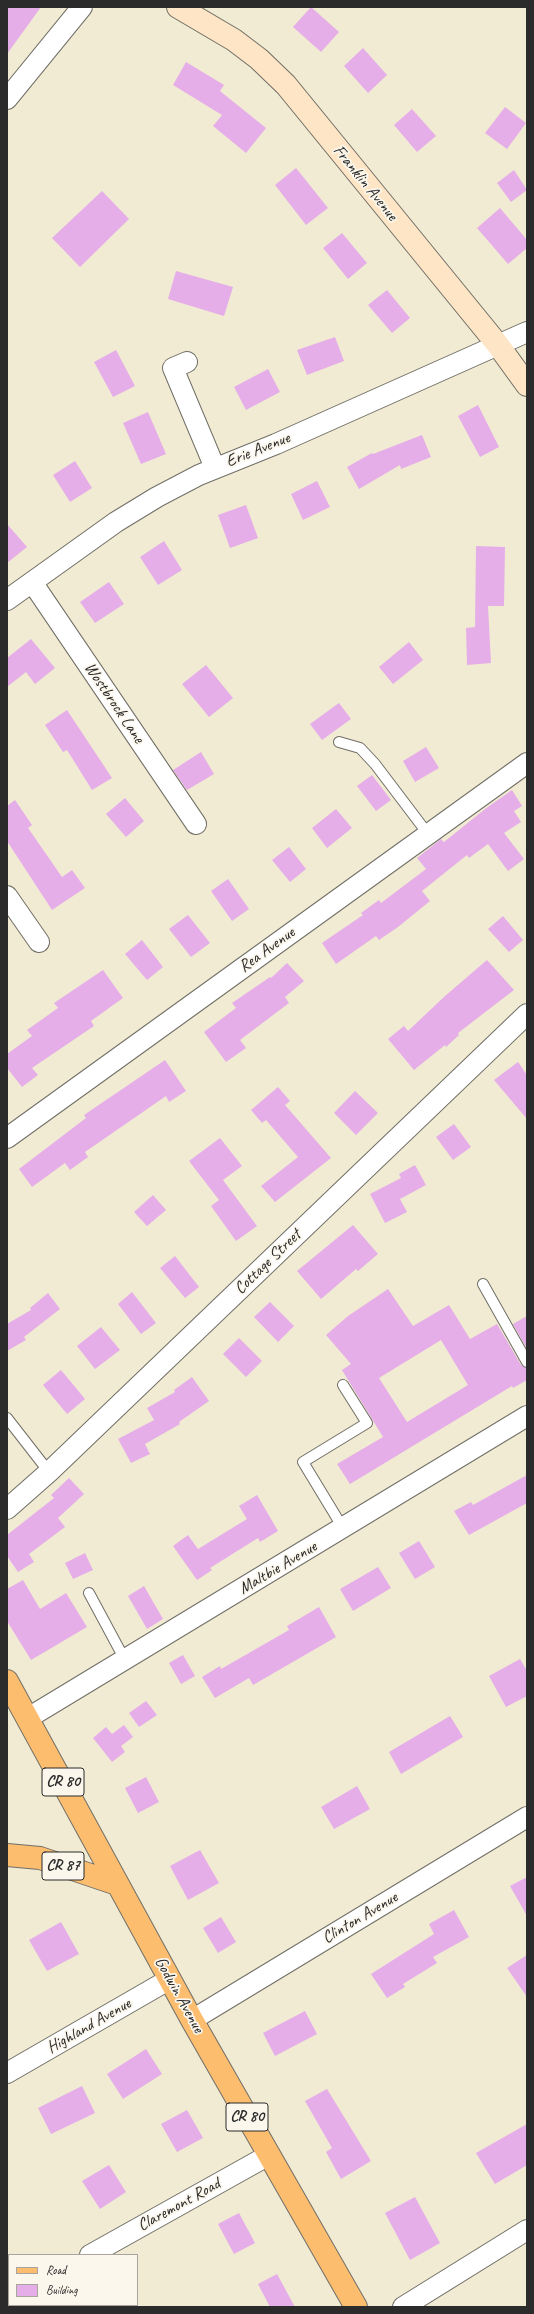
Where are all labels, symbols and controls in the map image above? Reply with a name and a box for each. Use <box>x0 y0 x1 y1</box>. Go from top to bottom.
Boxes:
street label: Franklin Avenue <box>328 141 402 225</box>
street label: Erie Avenue <box>223 428 293 472</box>
street label: Wostbrock Lane <box>79 659 149 747</box>
street label: Rea Avenue <box>235 923 299 977</box>
street label: Cottage Street <box>230 1225 306 1299</box>
street label: Maltbie Avenue <box>235 1537 321 1599</box>
road number: CR 80 <box>42 1768 84 1796</box>
road number: CR 87 <box>42 1852 84 1880</box>
street label: Clinton Avenue <box>319 1888 401 1948</box>
street label: Godwin Avenue <box>150 1953 208 2037</box>
street label: Highland Avenue <box>43 1994 135 2058</box>
road number: CR 80 <box>226 2103 268 2131</box>
street label: Claremont Road <box>134 2174 224 2236</box>
legend <box>8 2254 138 2306</box>
text: Road <box>46 2262 66 2278</box>
text: Building <box>46 2282 78 2298</box>

